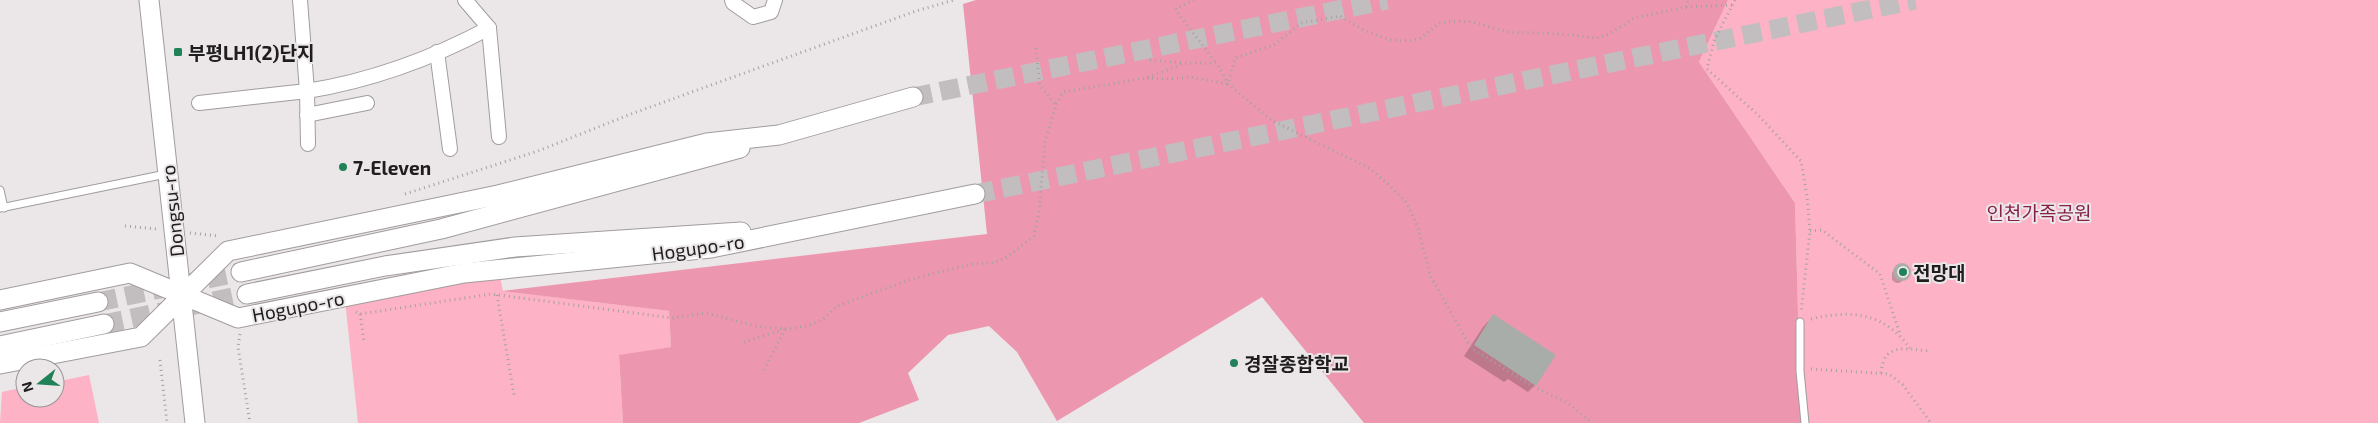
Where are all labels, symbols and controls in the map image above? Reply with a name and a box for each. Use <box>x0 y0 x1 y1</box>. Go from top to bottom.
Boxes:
place label: 부평LH1(2)단지 <box>188 41 314 64</box>
marker: 부평LH1(2)단지 <box>172 46 184 58</box>
place label: 7-Eleven <box>353 156 431 179</box>
marker: 7-Eleven <box>337 161 349 173</box>
street label: Dongsu-ro <box>156 164 188 258</box>
park label: 인천가족공원 <box>1987 201 2091 224</box>
street label: Hogupo-ro <box>650 229 746 265</box>
place label: 전망대 <box>1913 261 1965 284</box>
marker: 전망대 <box>1897 266 1909 278</box>
street label: Hogupo-ro <box>250 286 346 326</box>
place label: 경잘종합학교 <box>1244 352 1349 375</box>
marker: 경잘종합학교 <box>1228 357 1240 369</box>
north arrow <box>15 358 65 408</box>
text: N <box>17 380 37 394</box>

